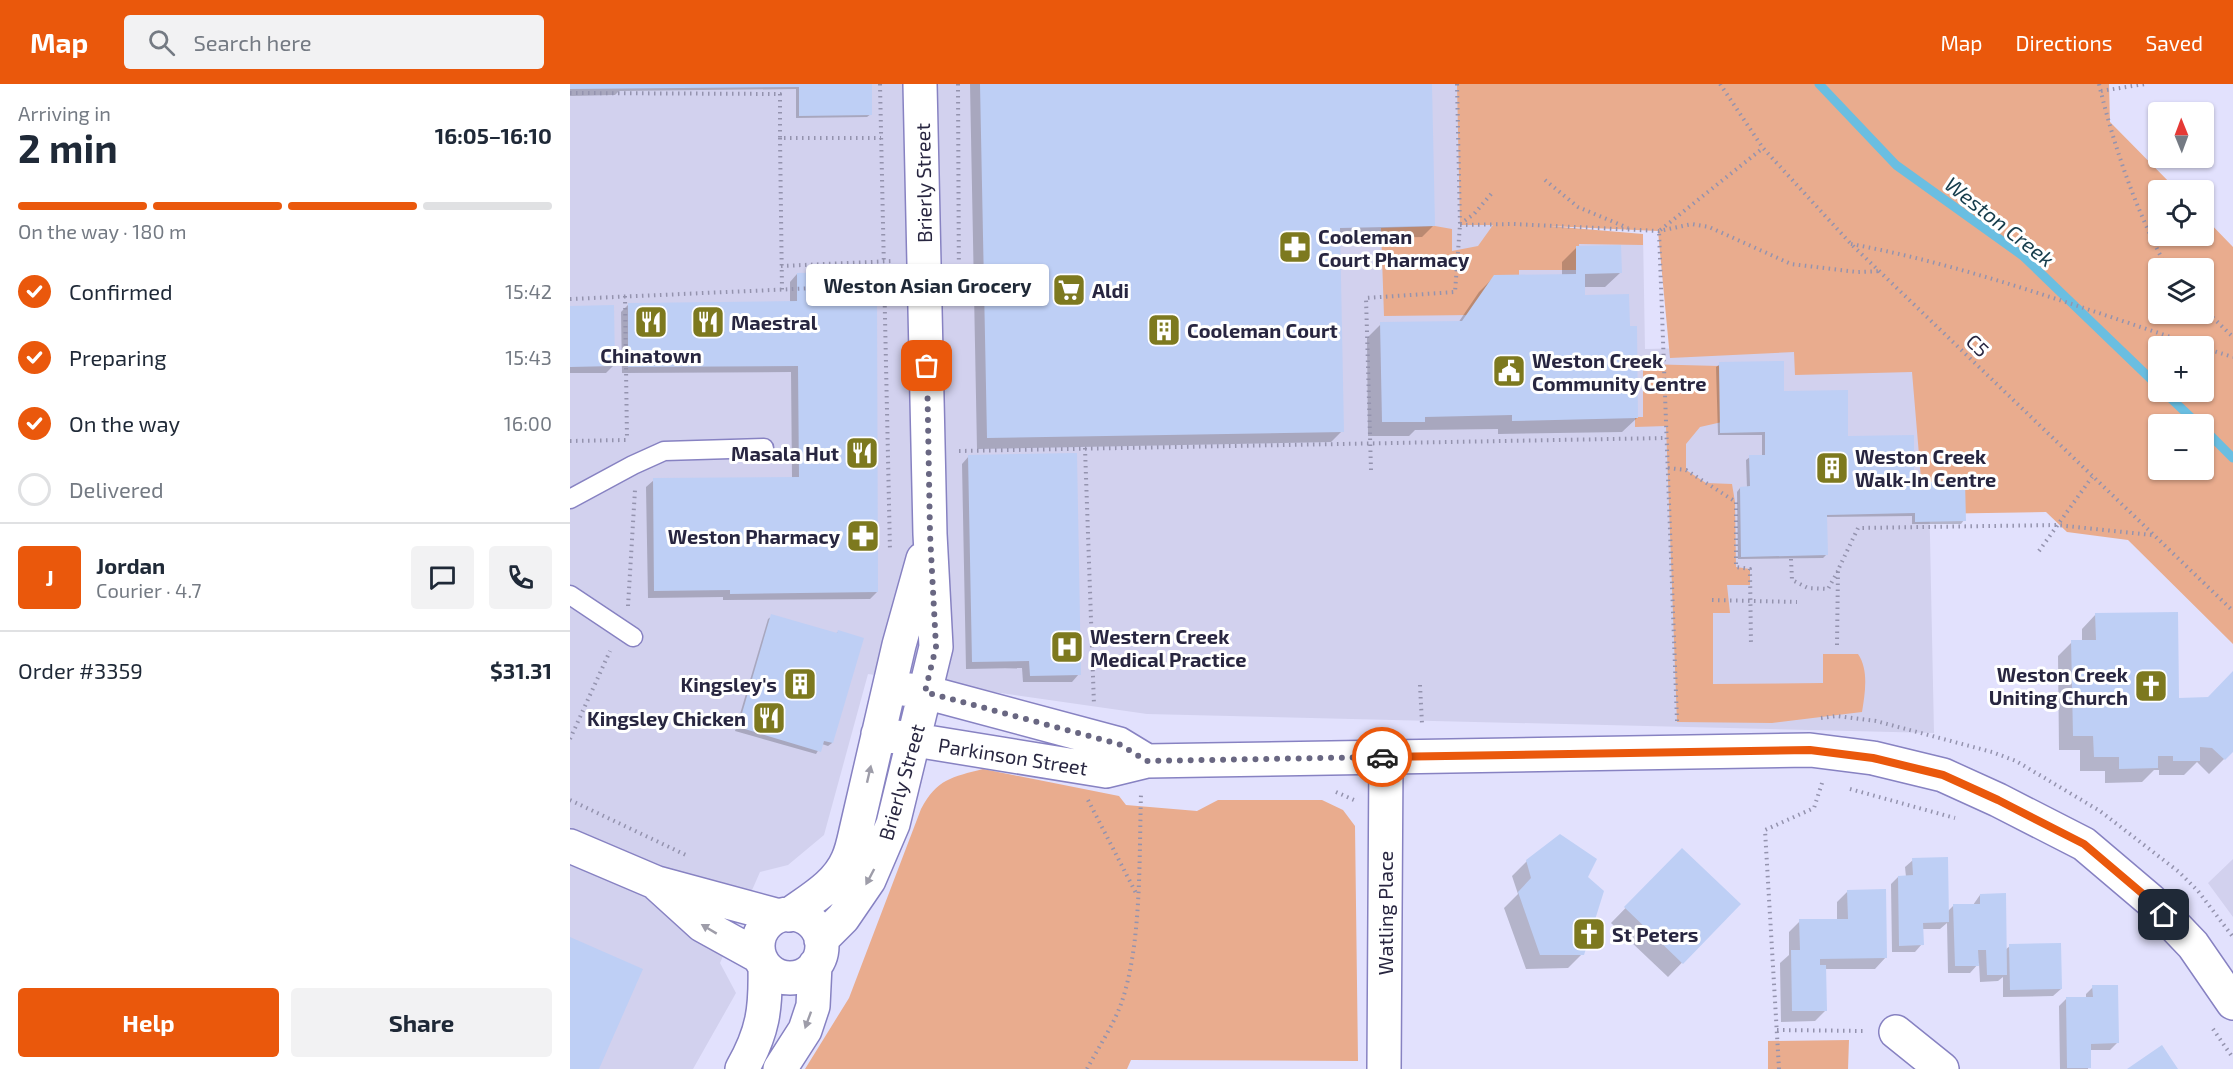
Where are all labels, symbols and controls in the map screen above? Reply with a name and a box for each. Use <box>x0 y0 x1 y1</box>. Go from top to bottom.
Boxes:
search box <box>124 15 544 69</box>
text: Map <box>30 25 88 59</box>
icon: search <box>145 26 178 59</box>
text: Search here <box>193 29 312 55</box>
text: Map <box>1940 30 1983 55</box>
text: Directions <box>2016 30 2112 55</box>
text: Saved <box>2145 30 2203 55</box>
text: Arriving in <box>18 101 111 125</box>
north arrow <box>2148 102 2214 168</box>
map controls <box>2148 102 2214 480</box>
text: 16:05–16:10 <box>435 122 552 148</box>
street label: Brierly Street <box>910 123 936 243</box>
text: 2 min <box>18 124 118 171</box>
water label: Weston Creek <box>1940 171 2060 271</box>
button: locate <box>2148 180 2214 246</box>
text: On the way · 180 m <box>18 219 186 243</box>
place label: Cooleman Court Pharmacy <box>1318 224 1470 272</box>
pharmacy icon: Cooleman Court Pharmacy <box>1277 229 1313 265</box>
button: layers <box>2148 258 2214 324</box>
callout: Weston Asian Grocery <box>806 264 1048 306</box>
supermarket icon: Aldi <box>1051 272 1087 308</box>
text: Weston Asian Grocery <box>823 273 1032 297</box>
icon: check <box>18 275 51 308</box>
text: Confirmed <box>69 278 173 304</box>
place label: Aldi <box>1092 278 1129 302</box>
text: 15:42 <box>505 279 552 303</box>
restaurant icon: Chinatown <box>633 304 669 340</box>
restaurant icon: Maestral <box>690 304 726 340</box>
place label: Maestral <box>731 310 818 334</box>
building icon: Cooleman Court <box>1146 312 1182 348</box>
place label: Cooleman Court <box>1187 318 1338 342</box>
street label: C5 <box>1962 329 1994 361</box>
button: + <box>2148 336 2214 402</box>
pin <box>901 340 952 391</box>
icon: check <box>18 341 51 374</box>
place label: Chinatown <box>600 343 702 367</box>
text: Preparing <box>69 344 167 370</box>
text: 15:43 <box>505 345 552 369</box>
place label: Weston Creek Community Centre <box>1532 348 1707 396</box>
icon: bag <box>910 349 943 382</box>
public building icon: Weston Creek Community Centre <box>1491 353 1527 389</box>
icon: check <box>18 407 51 440</box>
text: On the way <box>69 410 180 436</box>
text: 16:00 <box>504 411 552 435</box>
button: − <box>2148 414 2214 480</box>
restaurant icon: Masala Hut <box>844 435 880 471</box>
place label: Masala Hut <box>731 441 839 465</box>
place label: Weston Creek Walk-In Centre <box>1855 444 1996 491</box>
building icon: Weston Creek Walk-In Centre <box>1814 450 1850 486</box>
text: Delivered <box>69 476 164 502</box>
pharmacy icon: Weston Pharmacy <box>845 518 881 554</box>
place label: Weston Pharmacy <box>668 524 841 549</box>
button: chat <box>411 546 474 609</box>
button: phone <box>489 546 552 609</box>
text: Jordan <box>96 552 165 578</box>
text: J <box>45 564 54 590</box>
text: Courier · 4.7 <box>96 578 202 602</box>
place label: Western Creek Medical Practice <box>1090 624 1247 671</box>
hospital icon: Western Creek Medical Practice <box>1049 629 1085 665</box>
text: Order #3359 <box>18 657 143 683</box>
text: $31.31 <box>490 657 552 683</box>
place label: Weston Creek Uniting Church <box>1989 662 2129 709</box>
building icon: Kingsley's <box>782 666 818 702</box>
church icon: Weston Creek Uniting Church <box>2133 668 2169 704</box>
place label: Kingsley's <box>681 672 777 697</box>
restaurant icon: Kingsley Chicken <box>751 700 787 736</box>
place label: Kingsley Chicken <box>587 706 746 731</box>
street label: Brierly Street <box>873 721 929 843</box>
courier <box>1352 727 1412 787</box>
street label: Parkinson Street <box>937 732 1090 780</box>
icon: car <box>1366 741 1399 774</box>
one-way arrow <box>865 765 875 783</box>
street label: Watling Place <box>1373 851 1397 975</box>
one-way arrow <box>865 869 875 886</box>
pin <box>2138 889 2189 940</box>
icon: home <box>2147 898 2180 931</box>
church icon: St Peters <box>1571 916 1607 952</box>
place label: St Peters <box>1612 922 1698 946</box>
one-way arrow <box>701 923 717 934</box>
button: Help <box>18 988 279 1057</box>
button: Share <box>291 988 552 1057</box>
one-way arrow <box>802 1012 812 1030</box>

